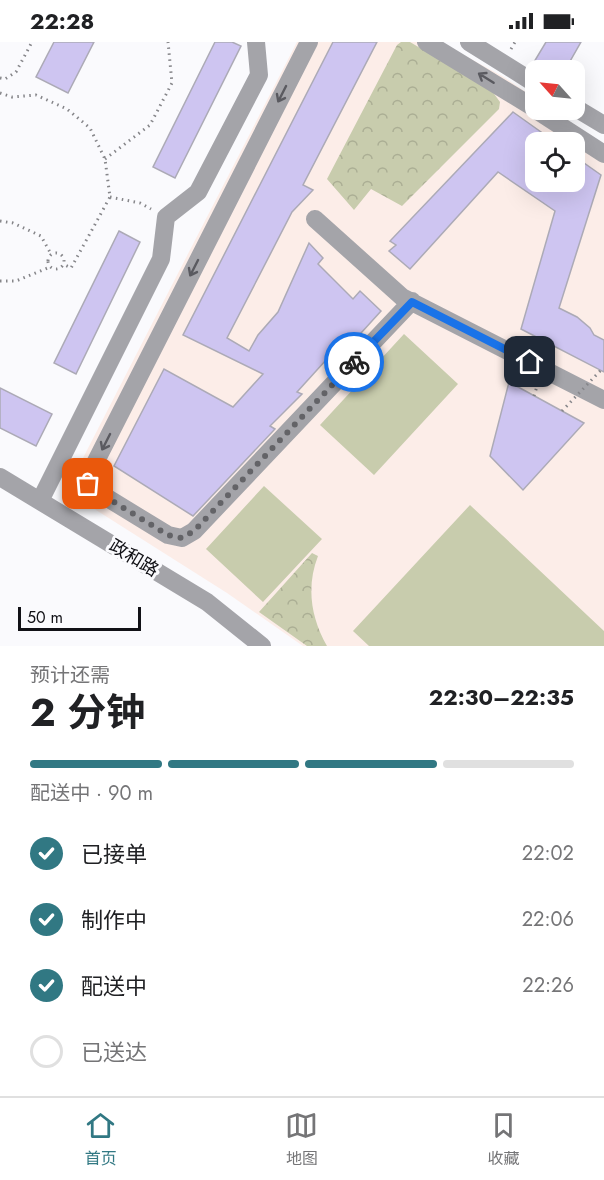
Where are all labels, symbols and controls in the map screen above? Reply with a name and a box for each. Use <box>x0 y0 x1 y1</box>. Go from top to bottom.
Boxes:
text: 22:28 <box>30 5 94 37</box>
north arrow <box>525 60 585 120</box>
map controls <box>525 60 585 192</box>
one-way arrow <box>478 72 495 84</box>
one-way arrow <box>276 85 288 103</box>
button: locate <box>525 132 585 192</box>
one-way arrow <box>188 259 200 276</box>
courier <box>324 332 384 392</box>
pin <box>504 336 555 387</box>
icon: home <box>513 345 546 378</box>
icon: bike <box>338 346 371 379</box>
one-way arrow <box>100 432 111 450</box>
pin <box>62 458 113 509</box>
icon: bag <box>71 467 104 500</box>
street label: 政和路 <box>104 533 164 583</box>
scale bar <box>18 604 141 632</box>
text: 50 m <box>27 606 63 629</box>
text: 预计还需 <box>30 661 110 690</box>
text: 22:30–22:35 <box>429 681 574 713</box>
text: 2 分钟 <box>30 684 145 741</box>
text: 配送中 · 90 m <box>30 779 153 808</box>
icon: check <box>30 837 63 870</box>
text: 已接单 <box>81 838 147 870</box>
text: 22:02 <box>522 839 574 868</box>
icon: check <box>30 903 63 936</box>
text: 制作中 <box>81 904 147 936</box>
text: 22:06 <box>522 905 574 934</box>
icon: check <box>30 969 63 1002</box>
text: 配送中 <box>81 970 147 1002</box>
text: 22:26 <box>522 971 574 1000</box>
text: 已送达 <box>81 1036 147 1068</box>
tab: 首页 <box>84 1109 117 1170</box>
tab: 地图 <box>285 1109 318 1170</box>
tab: 收藏 <box>487 1109 520 1170</box>

